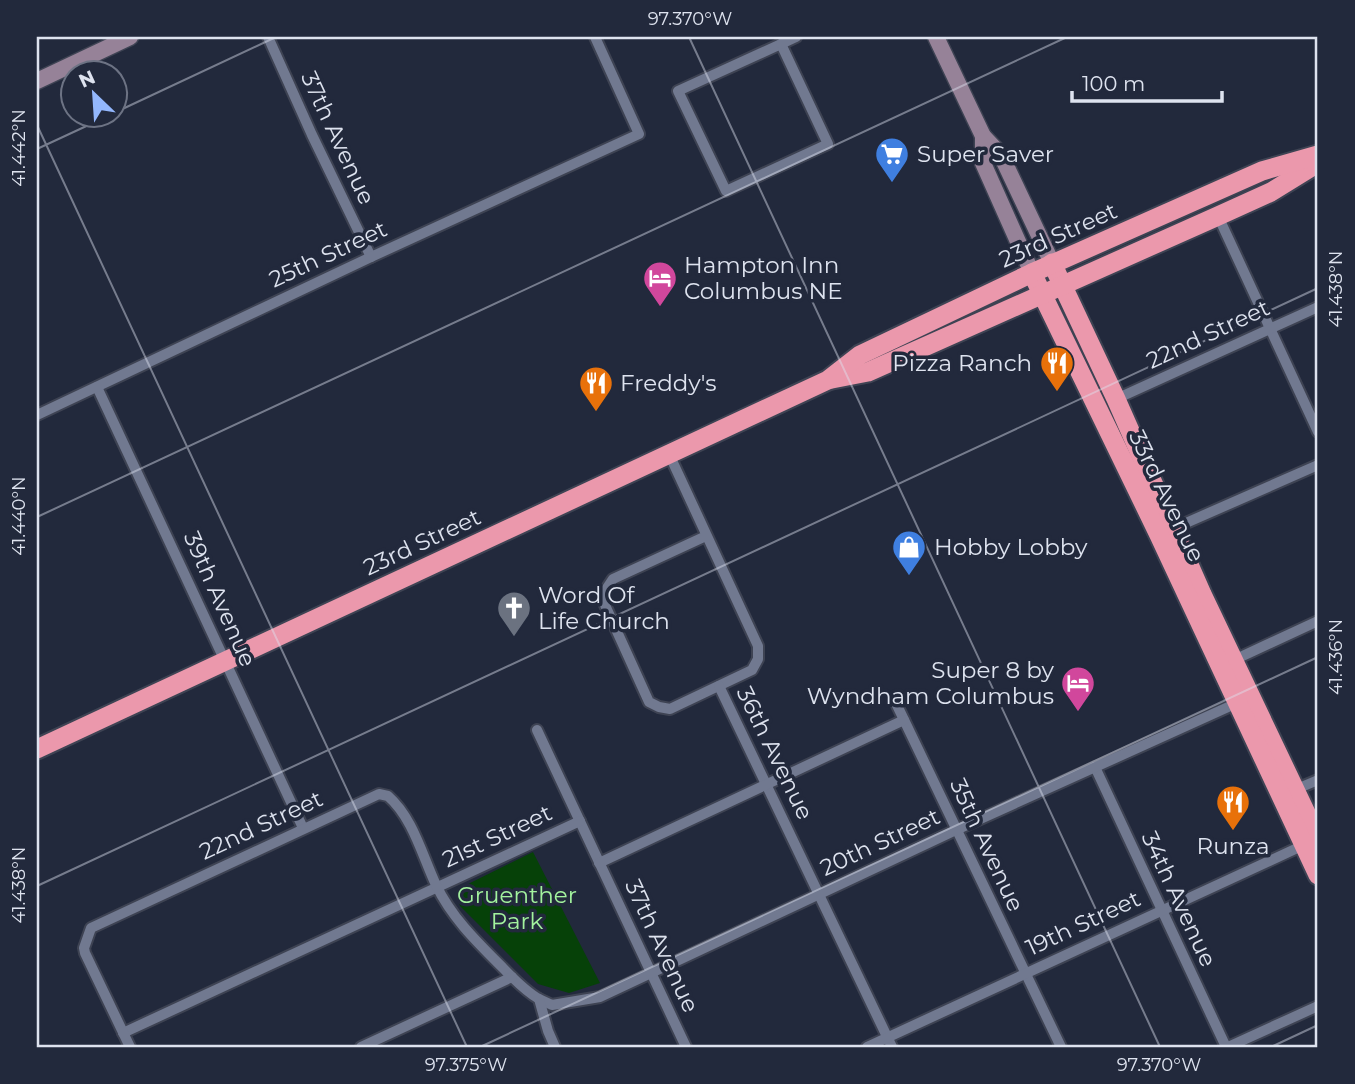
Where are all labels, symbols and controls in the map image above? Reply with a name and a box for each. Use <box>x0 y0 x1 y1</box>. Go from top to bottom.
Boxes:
text: 97.370°W <box>648 8 732 30</box>
north arrow <box>60 60 130 130</box>
scale bar <box>1072 60 1222 104</box>
text: N <box>75 65 99 93</box>
street label: 37th Avenue <box>295 67 381 209</box>
text: 100 m <box>1082 71 1145 96</box>
text: 41.442°N <box>8 109 30 187</box>
supermarket icon: Super Saver <box>873 135 911 184</box>
place label: Super Saver <box>917 140 1054 168</box>
street label: 23rd Street <box>995 197 1121 273</box>
street label: 25th Street <box>265 215 391 293</box>
place label: Hampton Inn Columbus NE <box>684 251 843 305</box>
text: 41.438°N <box>1325 251 1347 327</box>
hotel icon: Hampton Inn Columbus NE <box>641 259 679 308</box>
street label: 22nd Street <box>1142 293 1274 375</box>
restaurant icon: Pizza Ranch <box>1038 344 1076 393</box>
place label: Pizza Ranch <box>892 349 1032 377</box>
restaurant icon: Freddy's <box>577 364 615 413</box>
place label: Freddy's <box>620 369 717 397</box>
street label: 33rd Avenue <box>1123 426 1211 566</box>
text: 41.440°N <box>8 476 30 556</box>
street label: 23rd Street <box>359 503 485 581</box>
street label: 39th Avenue <box>178 527 262 671</box>
shop icon: Hobby Lobby <box>890 528 928 577</box>
place label: Hobby Lobby <box>934 533 1088 561</box>
place label: Word Of Life Church <box>538 581 670 635</box>
church icon: Word Of Life Church <box>495 589 533 638</box>
text: 41.436°N <box>1325 619 1347 695</box>
place label: Super 8 by Wyndham Columbus <box>807 656 1055 710</box>
hotel icon: Super 8 by Wyndham Columbus <box>1059 664 1097 713</box>
street label: 36th Avenue <box>731 682 819 824</box>
street label: 35th Avenue <box>944 774 1030 916</box>
restaurant icon: Runza <box>1214 783 1252 832</box>
street label: 22nd Street <box>195 784 327 866</box>
street label: 21st Street <box>438 798 556 874</box>
street label: 20th Street <box>816 802 944 882</box>
street label: 34th Avenue <box>1135 827 1223 971</box>
place label: Runza <box>1197 832 1269 860</box>
text: 41.438°N <box>8 847 30 923</box>
street label: 37th Avenue <box>619 875 705 1017</box>
park label: Gruenther Park <box>457 881 577 935</box>
street label: 19th Street <box>1021 884 1145 962</box>
text: 97.375°W <box>425 1054 507 1076</box>
text: 97.370°W <box>1117 1054 1201 1076</box>

